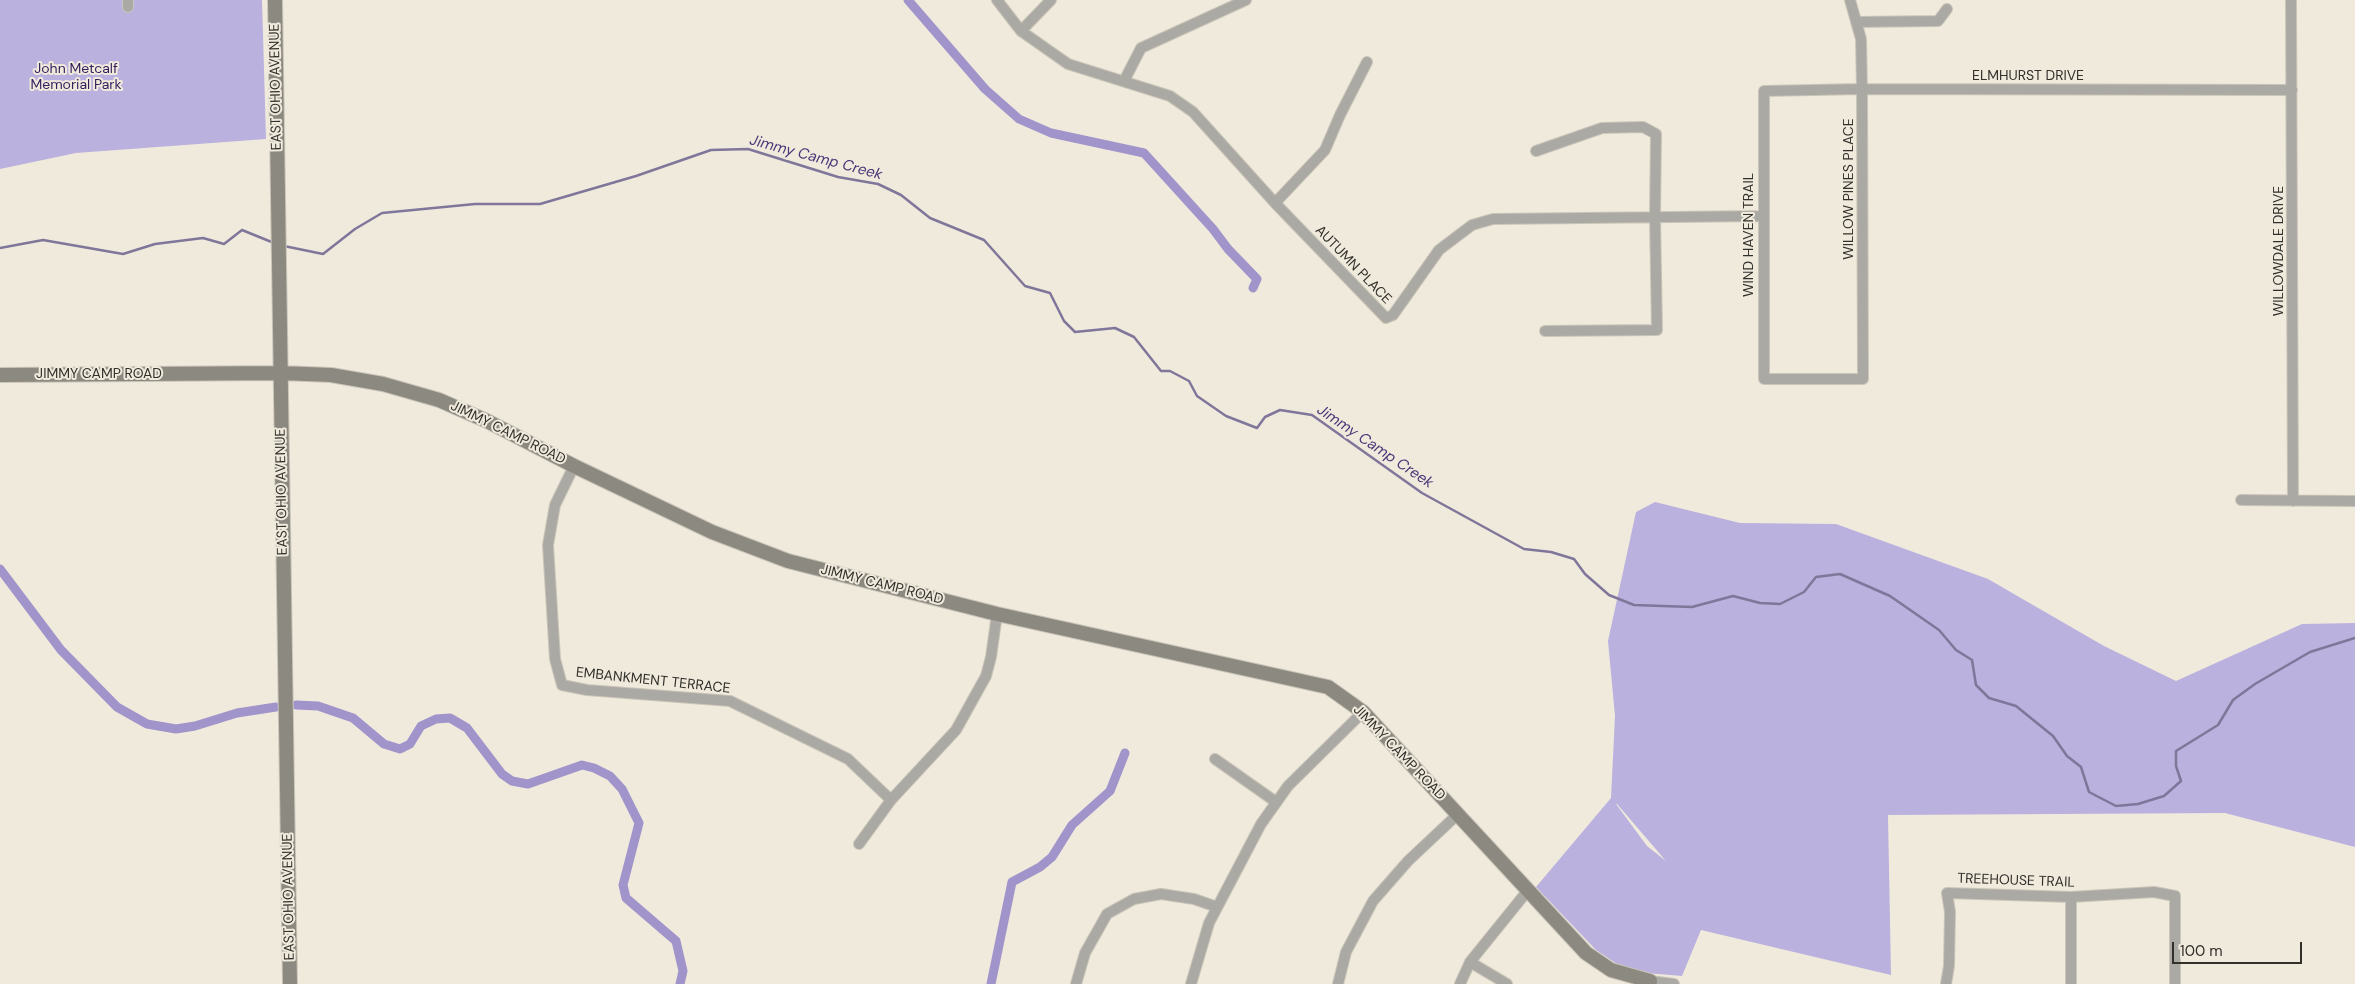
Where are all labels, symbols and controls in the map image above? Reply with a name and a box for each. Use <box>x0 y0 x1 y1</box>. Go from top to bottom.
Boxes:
street label: EAST OHIO AVENUE <box>266 23 286 151</box>
park label: John Metcalf Memorial Park <box>30 61 122 94</box>
street label: ELMHURST DRIVE <box>1972 68 2084 84</box>
street label: WILLOW PINES PLACE <box>1841 118 1857 260</box>
water label: Jimmy Camp Creek <box>748 132 884 184</box>
street label: WIND HAVEN TRAIL <box>1741 173 1757 297</box>
street label: WILLOWDALE DRIVE <box>2271 186 2287 316</box>
street label: AUTUMN PLACE <box>1311 222 1395 308</box>
street label: JIMMY CAMP ROAD <box>36 366 162 382</box>
street label: JIMMY CAMP ROAD <box>448 398 568 468</box>
water label: Jimmy Camp Creek <box>1313 401 1437 493</box>
street label: EAST OHIO AVENUE <box>272 428 292 556</box>
street label: JIMMY CAMP ROAD <box>819 562 945 608</box>
street label: EMBANKMENT TERRACE <box>575 665 731 697</box>
street label: JIMMY CAMP ROAD <box>1349 702 1449 804</box>
street label: EAST OHIO AVENUE <box>279 833 299 961</box>
street label: TREEHOUSE TRAIL <box>1957 871 2075 891</box>
scale bar <box>2175 932 2305 964</box>
text: 100 m <box>2180 941 2223 961</box>

